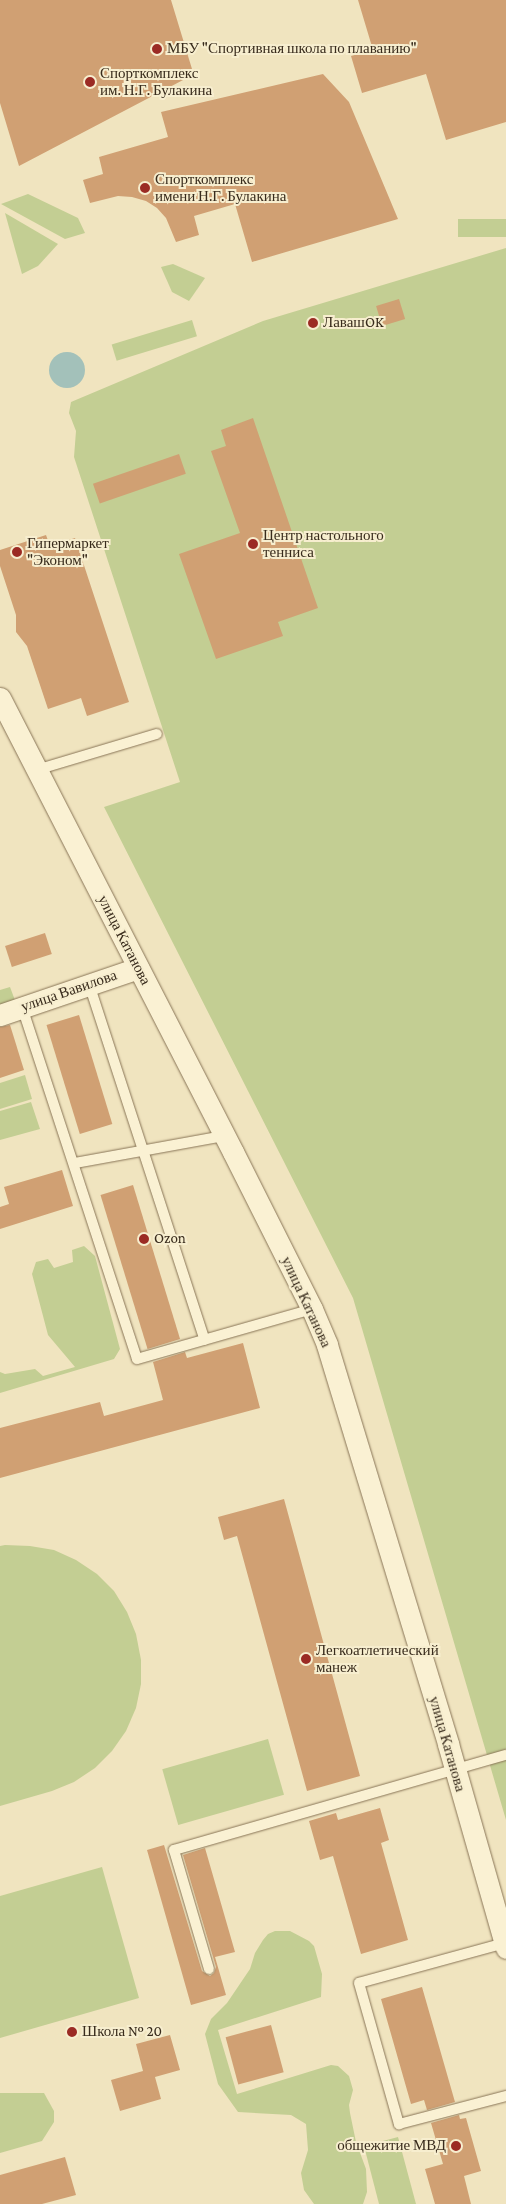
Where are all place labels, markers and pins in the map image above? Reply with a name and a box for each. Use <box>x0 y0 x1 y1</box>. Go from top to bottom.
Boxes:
place label: МБУ "Спортивная школа по плаванию" <box>167 40 417 58</box>
marker: МБУ "Спортивная школа по плаванию" <box>151 43 163 55</box>
place label: Спорткомплекс им. Н.Г. Булакина <box>100 64 212 99</box>
marker: Спорткомплекс им. Н.Г. Булакина <box>84 76 96 88</box>
place label: Спорткомплекс имени Н.Г. Булакина <box>155 170 286 205</box>
marker: Спорткомплекс имени Н.Г. Булакина <box>139 182 151 194</box>
place label: ЛавашOK <box>323 314 384 332</box>
marker: ЛавашOK <box>307 317 319 329</box>
place label: Центр настольного тенниса <box>263 526 384 561</box>
place label: Гипермаркет "Эконом" <box>27 534 109 569</box>
marker: Центр настольного тенниса <box>247 538 259 550</box>
marker: Гипермаркет "Эконом" <box>11 546 23 558</box>
place label: Ozon <box>154 1230 186 1248</box>
marker: Ozon <box>138 1233 150 1245</box>
place label: Легкоатлетический манеж <box>316 1641 439 1676</box>
marker: Легкоатлетический манеж <box>300 1653 312 1665</box>
place label: Школа № 20 <box>82 2023 162 2041</box>
marker: Школа № 20 <box>66 2026 78 2038</box>
place label: общежитие МВД <box>337 2137 446 2155</box>
marker: общежитие МВД <box>450 2140 462 2152</box>

